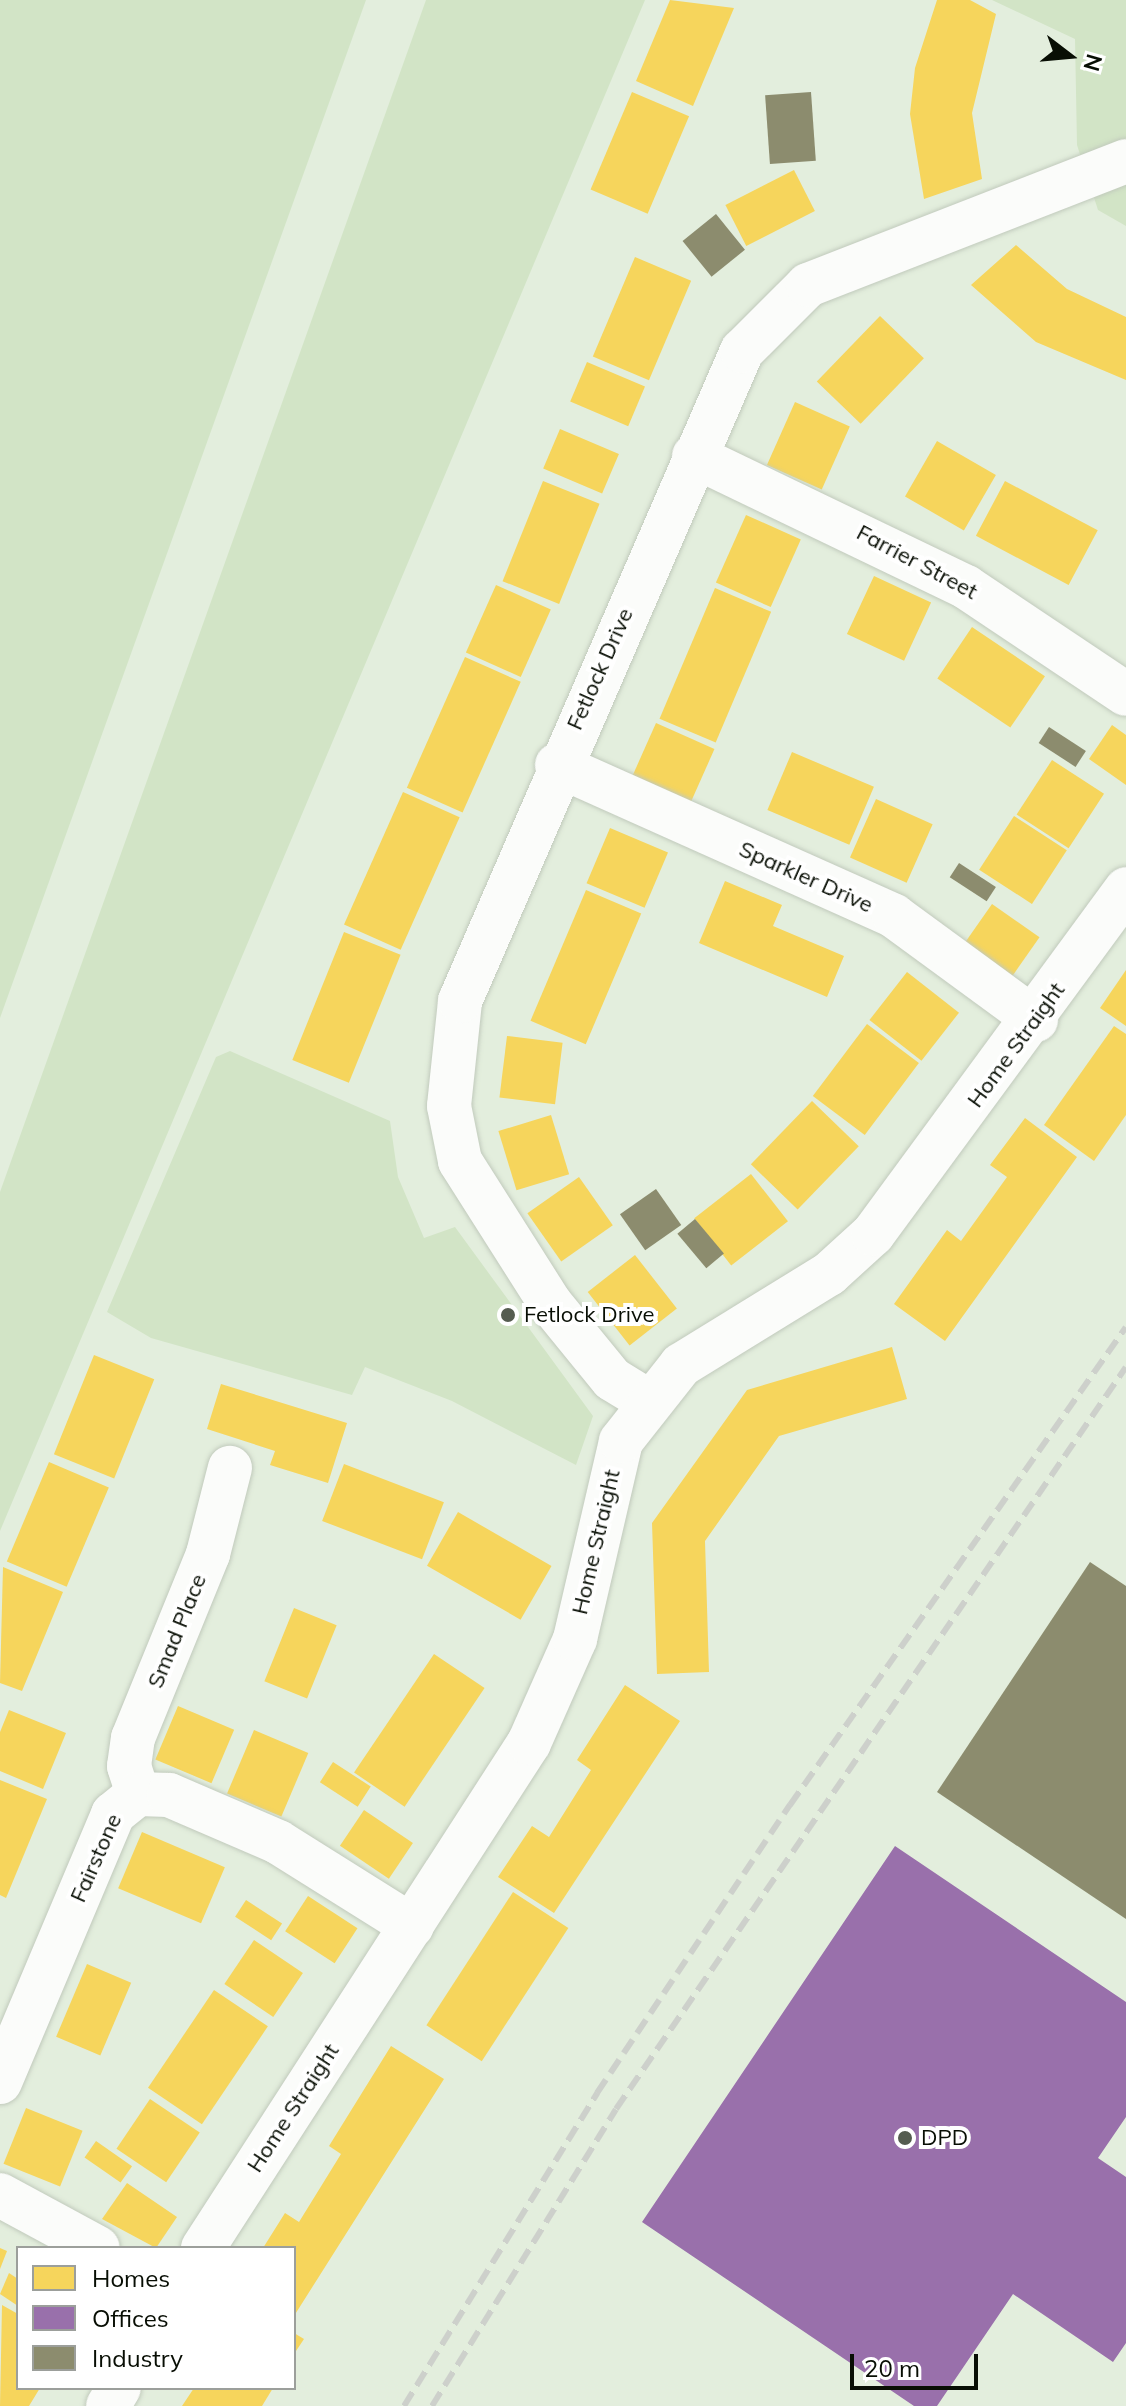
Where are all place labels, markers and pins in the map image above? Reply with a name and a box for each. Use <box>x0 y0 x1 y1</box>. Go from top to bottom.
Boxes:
place label: Fetlock Drive <box>524 1302 655 1328</box>
marker: Fetlock Drive <box>499 1306 517 1324</box>
place label: DPD <box>921 2125 968 2151</box>
marker: DPD <box>896 2129 914 2147</box>

